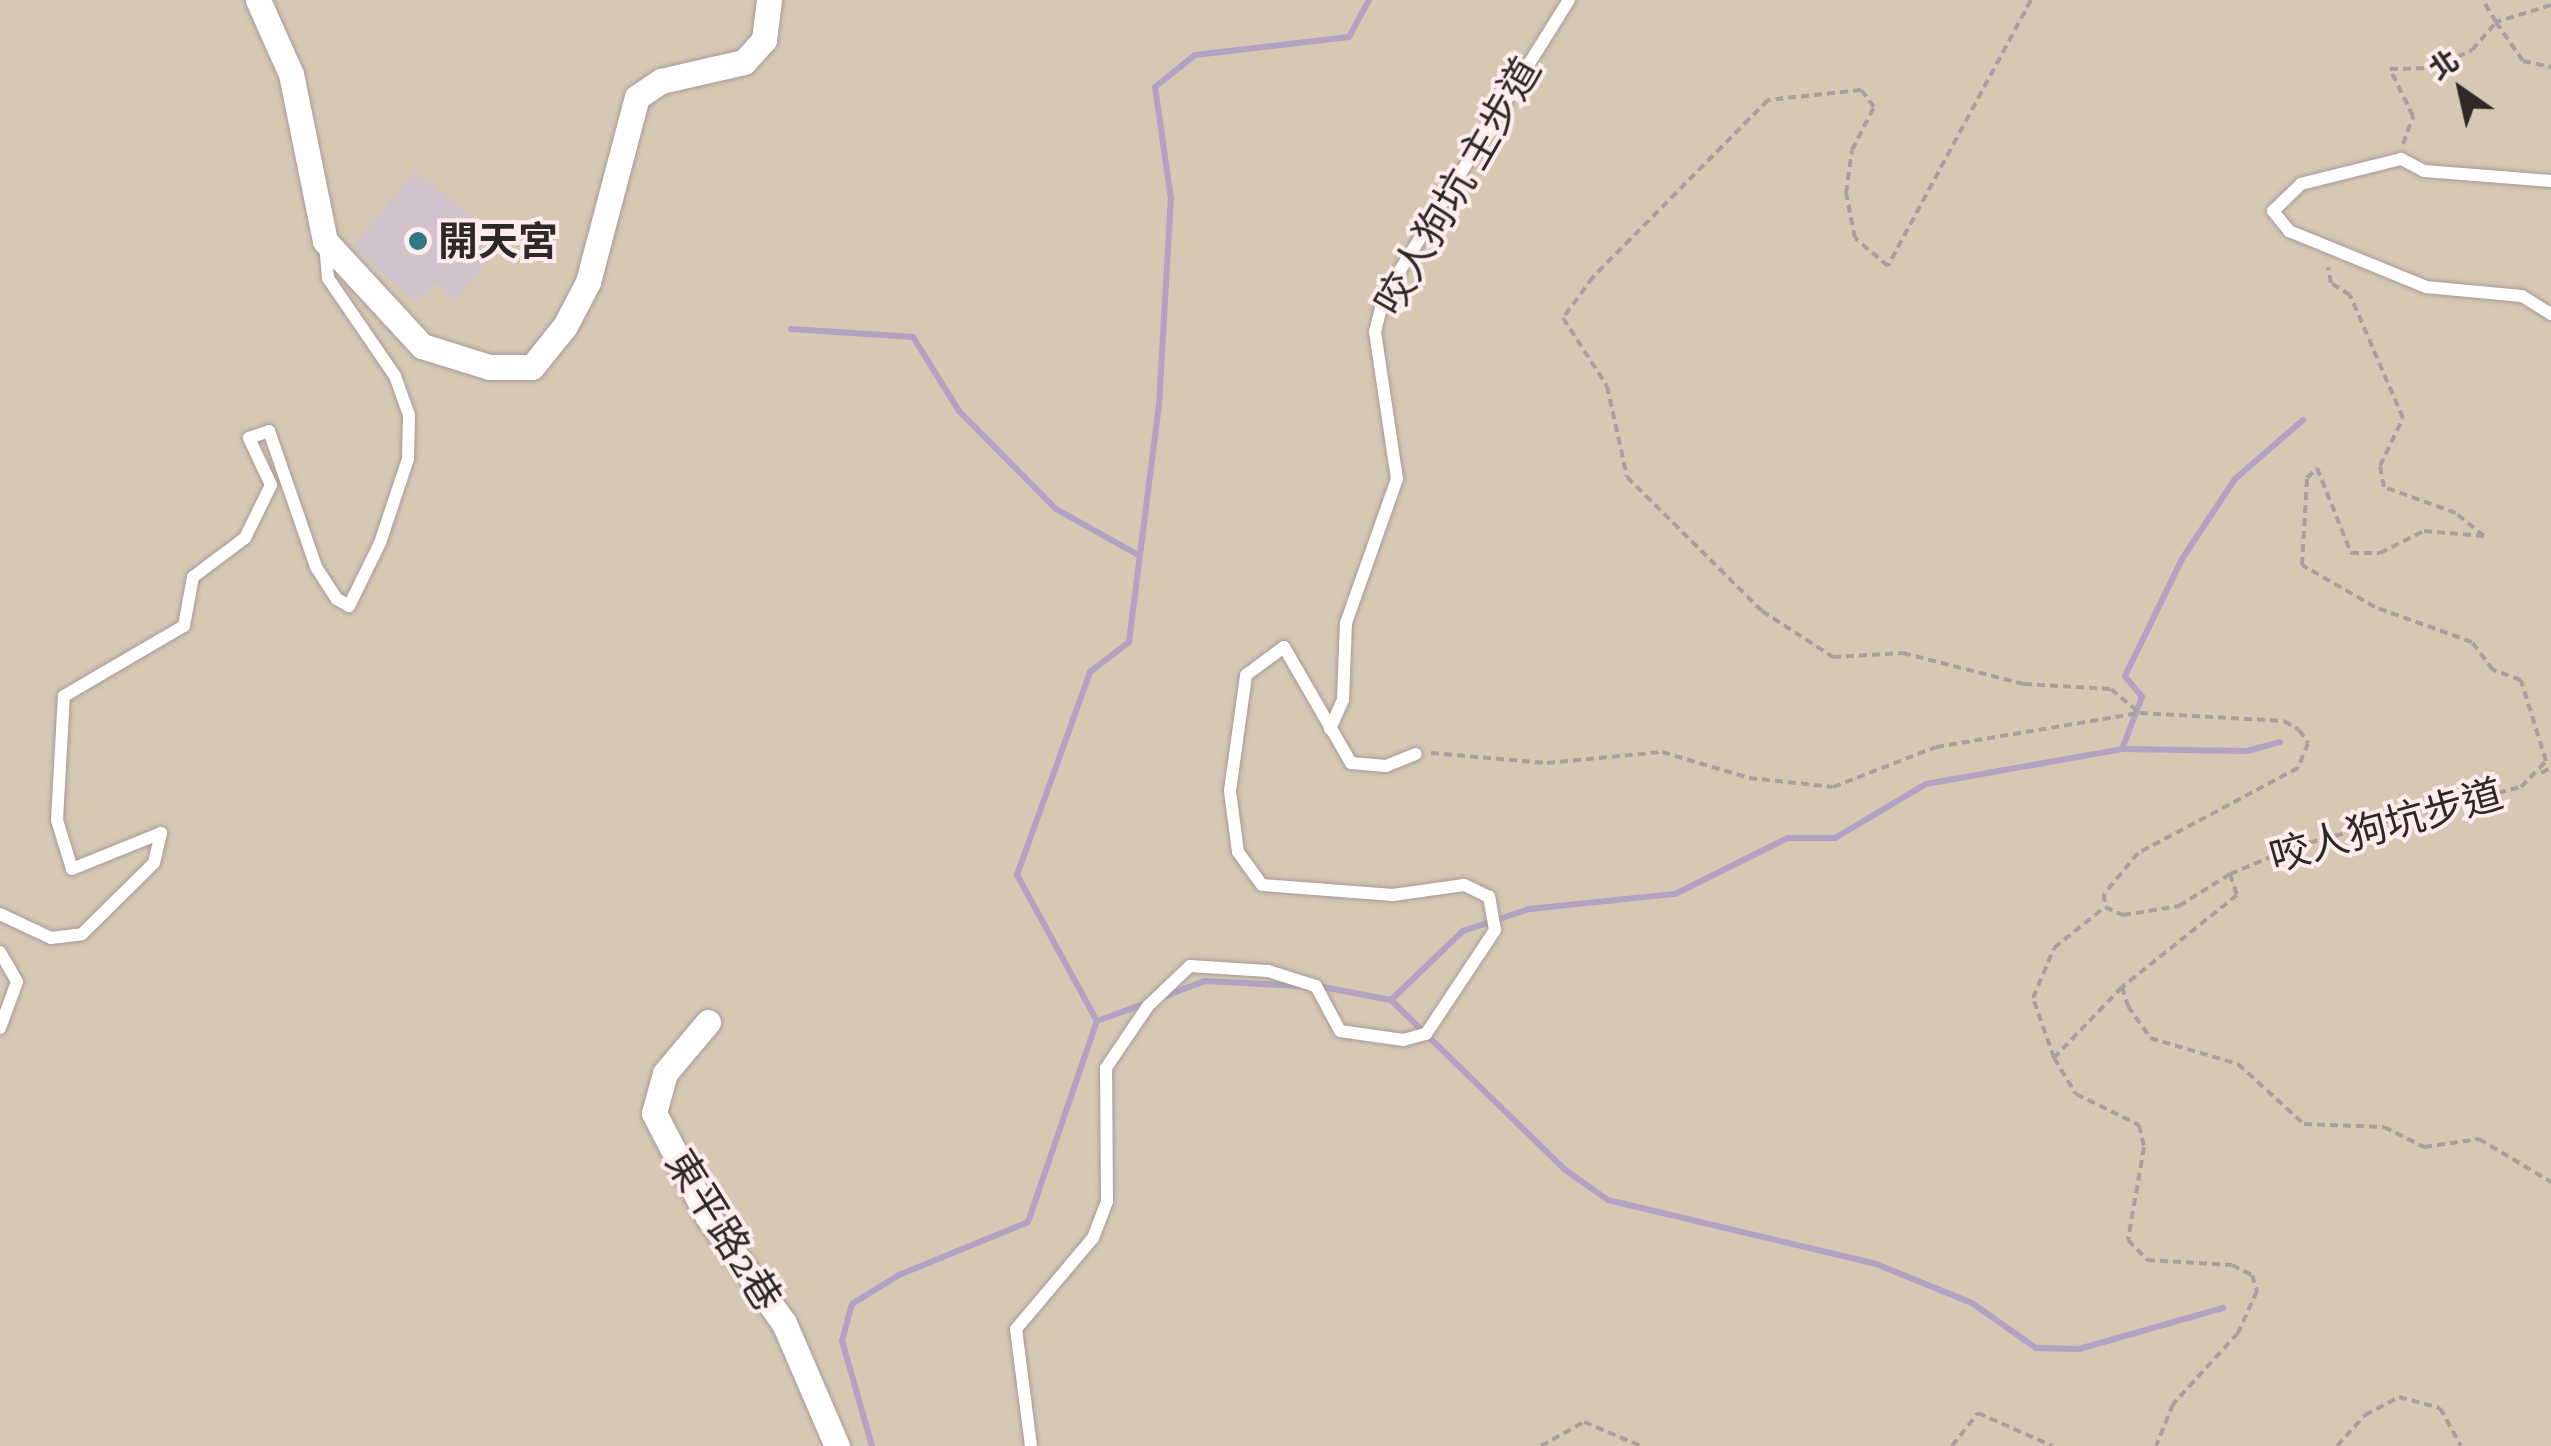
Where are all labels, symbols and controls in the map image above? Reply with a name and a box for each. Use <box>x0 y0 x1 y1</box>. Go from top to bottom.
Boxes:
north arrow <box>2411 40 2511 140</box>
text: 北 <box>2423 43 2465 86</box>
street label: 咬人狗坑 主步道 <box>1364 49 1550 323</box>
place label: 開天宮 <box>438 217 558 265</box>
marker: 開天宮 <box>407 230 429 252</box>
street label: 咬人狗坑步道 <box>2264 769 2508 881</box>
street label: 東平路2巷 <box>656 1141 792 1319</box>

